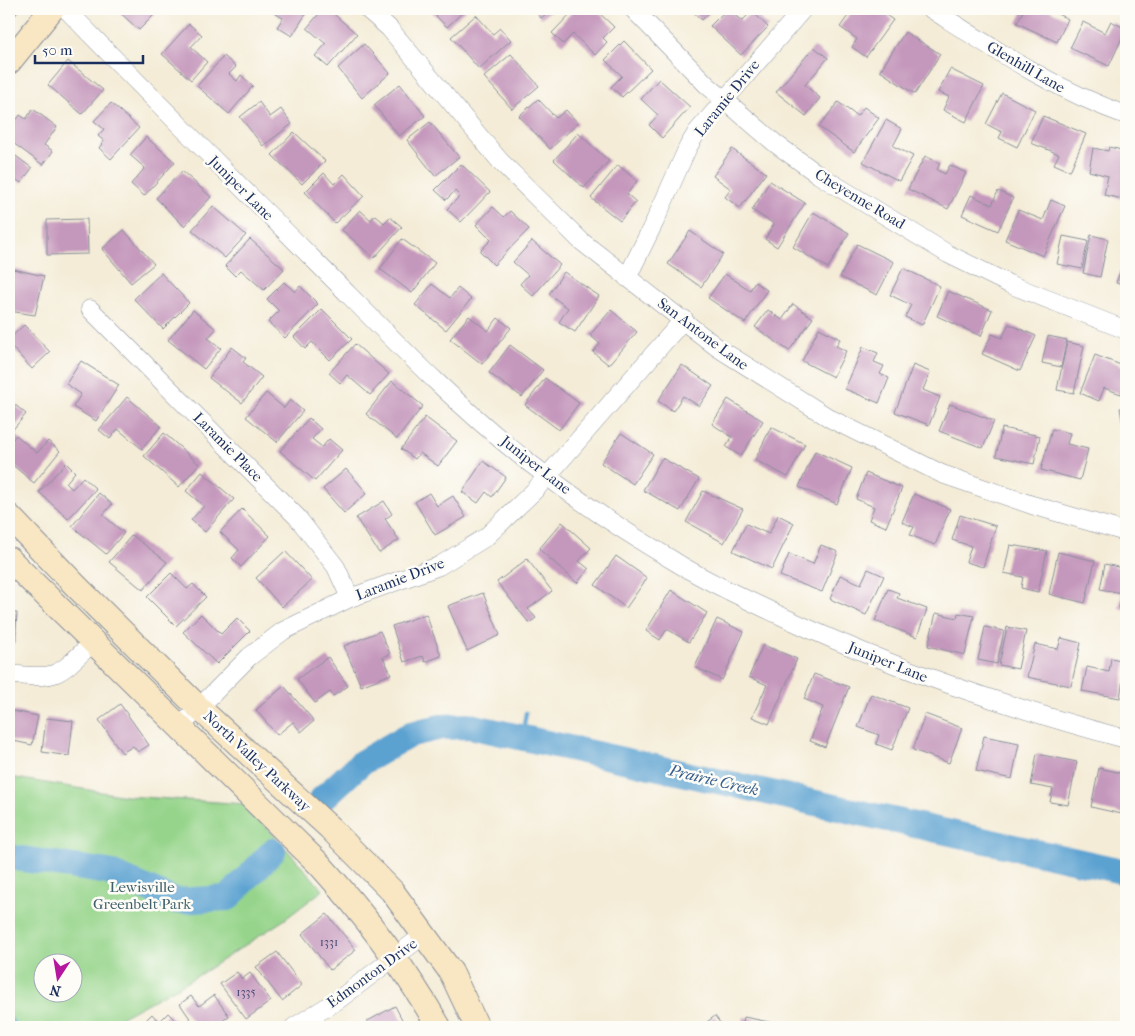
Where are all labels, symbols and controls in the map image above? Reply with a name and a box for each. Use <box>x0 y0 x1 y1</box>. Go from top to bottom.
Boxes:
scale bar <box>35 32 142 64</box>
street label: Glenhill Lane <box>984 37 1069 97</box>
text: 50 m <box>42 41 73 59</box>
street label: Laramie Drive <box>691 56 764 140</box>
street label: Juniper Lane <box>204 151 278 225</box>
street label: Cheyenne Road <box>812 165 909 233</box>
street label: San Antone Lane <box>654 294 752 374</box>
street label: Laramie Place <box>189 408 267 486</box>
street label: Juniper Lane <box>496 431 575 498</box>
street label: Laramie Drive <box>353 554 447 604</box>
street label: Juniper Lane <box>845 637 931 686</box>
street label: North Valley Parkway <box>200 707 315 816</box>
water label: Prairie Creek <box>666 760 761 800</box>
park label: Lewisville Greenbelt Park <box>93 878 191 913</box>
street label: Edmonton Drive <box>323 934 421 1012</box>
house number: 1331 <box>320 935 338 949</box>
north arrow <box>32 954 82 1004</box>
text: N <box>48 981 62 1000</box>
house number: 1335 <box>236 985 256 999</box>

